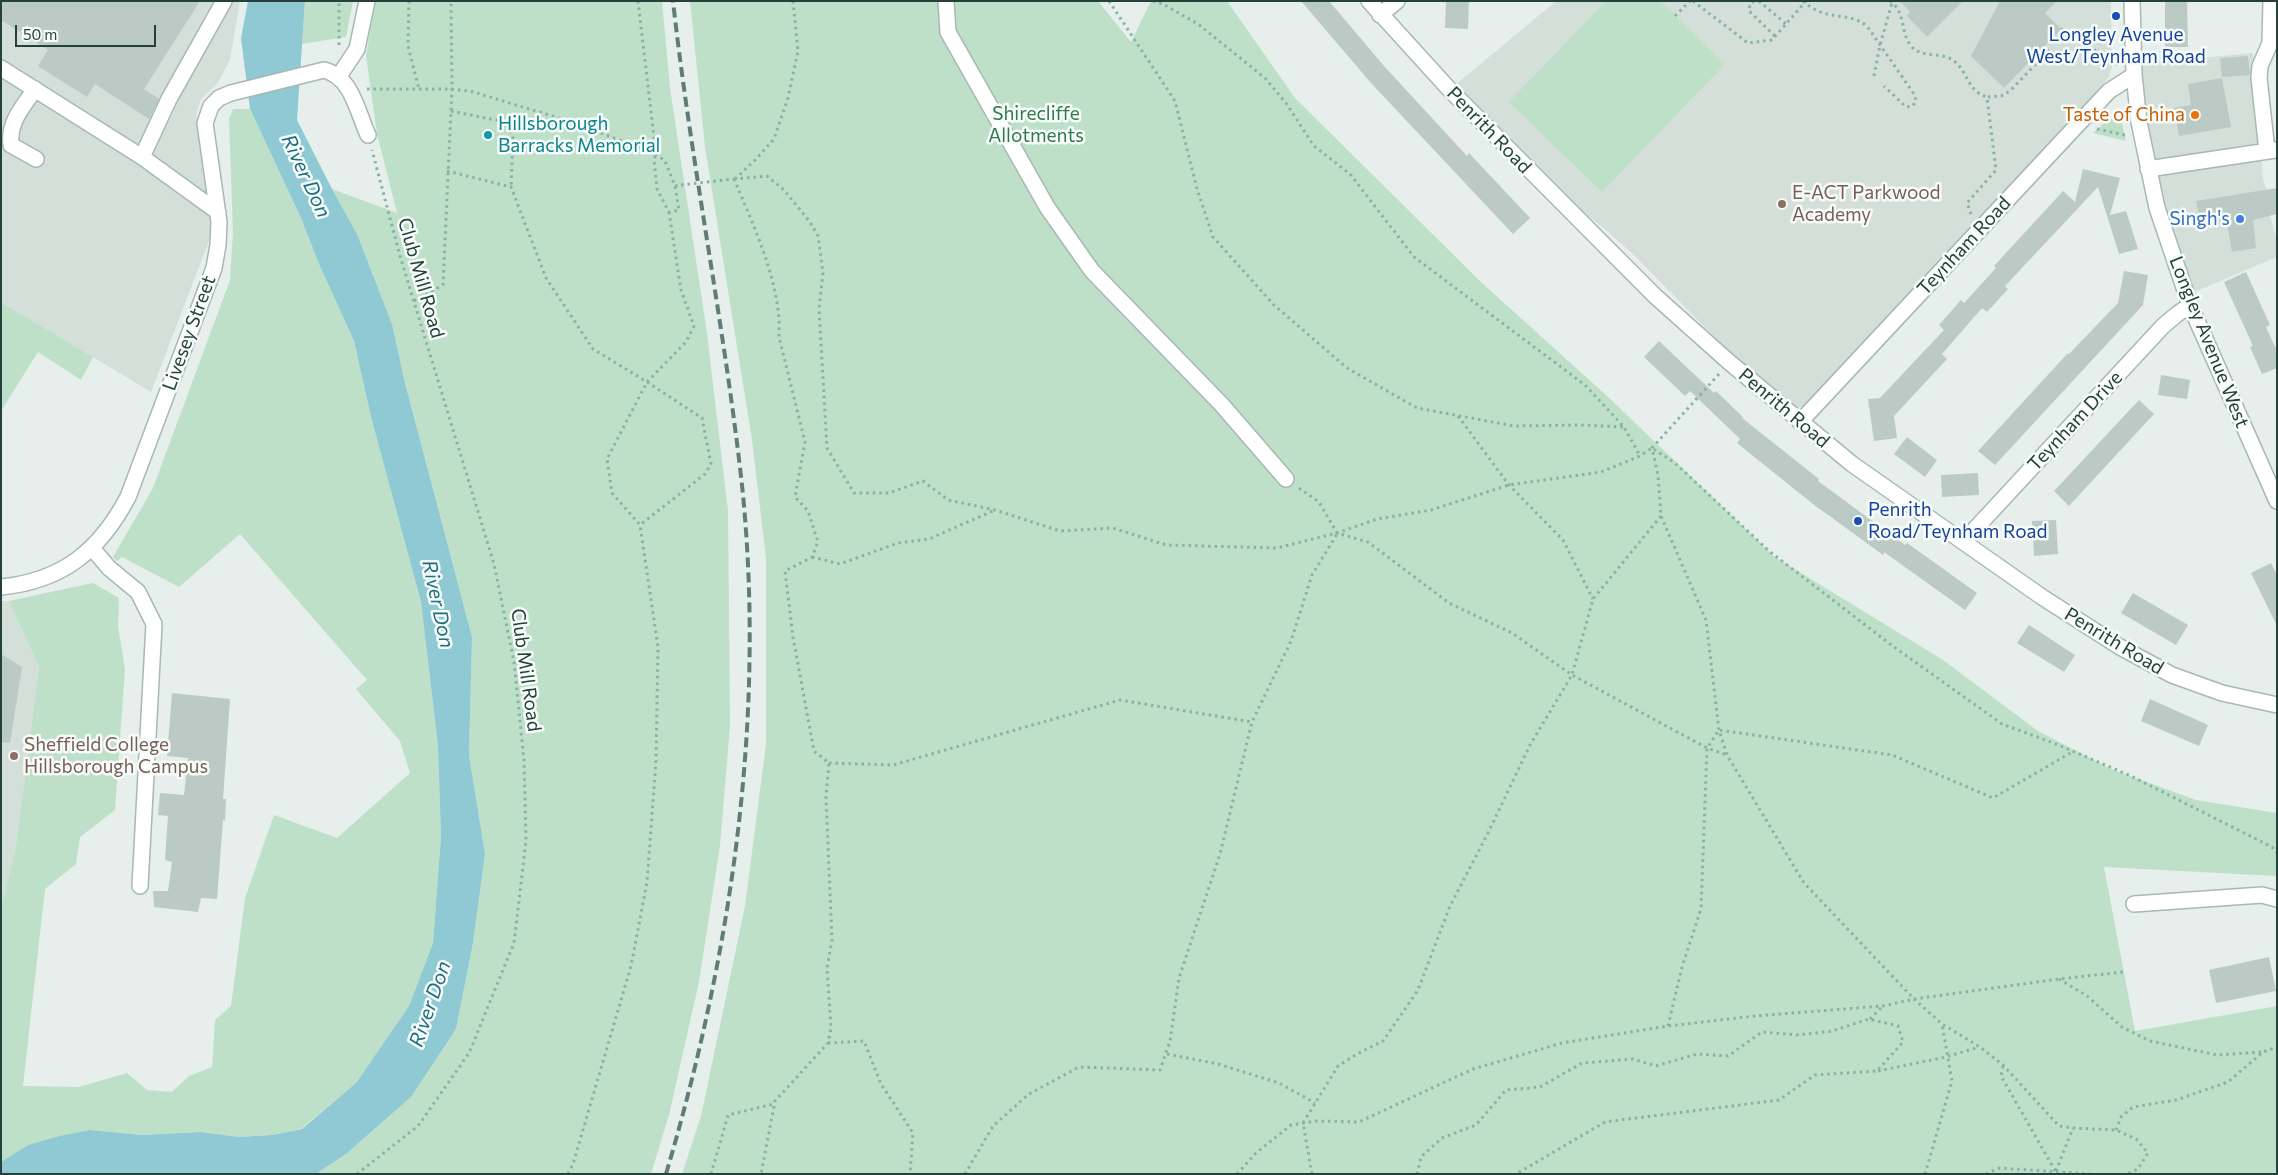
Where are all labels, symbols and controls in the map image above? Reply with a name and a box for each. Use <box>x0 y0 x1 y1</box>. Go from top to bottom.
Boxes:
marker: Longley Avenue West/Teynham Road <box>2110 10 2122 22</box>
scale bar <box>18 15 159 47</box>
place label: Longley Avenue West/Teynham Road <box>2026 24 2206 68</box>
text: 50 m <box>23 25 57 43</box>
street label: Penrith Road <box>1442 82 1536 178</box>
park label: Shirecliffe Allotments <box>988 103 1084 147</box>
place label: Taste of China <box>2063 104 2185 126</box>
marker: Taste of China <box>2189 109 2201 121</box>
place label: Hillsborough Barracks Memorial <box>498 113 660 157</box>
marker: Hillsborough Barracks Memorial <box>482 129 494 141</box>
water label: River Don <box>276 131 336 221</box>
place label: E-ACT Parkwood Academy <box>1792 182 1941 226</box>
street label: Teynham Road <box>1912 192 2016 300</box>
marker: E-ACT Parkwood Academy <box>1776 198 1788 210</box>
place label: Singh's <box>2169 208 2230 230</box>
marker: Singh's <box>2234 213 2246 225</box>
street label: Club Mill Road <box>393 215 449 341</box>
street label: Longley Avenue West <box>2164 253 2254 431</box>
street label: Livesey Street <box>158 272 220 394</box>
street label: Penrith Road <box>1734 363 1834 453</box>
street label: Teynham Drive <box>2023 366 2127 476</box>
place label: Penrith Road/Teynham Road <box>1868 499 2047 543</box>
marker: Penrith Road/Teynham Road <box>1852 515 1864 527</box>
water label: River Don <box>417 558 459 650</box>
street label: Penrith Road <box>2060 602 2168 680</box>
street label: Club Mill Road <box>506 607 546 733</box>
place label: Sheffield College Hillsborough Campus <box>24 734 208 778</box>
marker: Sheffield College Hillsborough Campus <box>8 750 20 762</box>
water label: River Don <box>404 958 456 1050</box>

